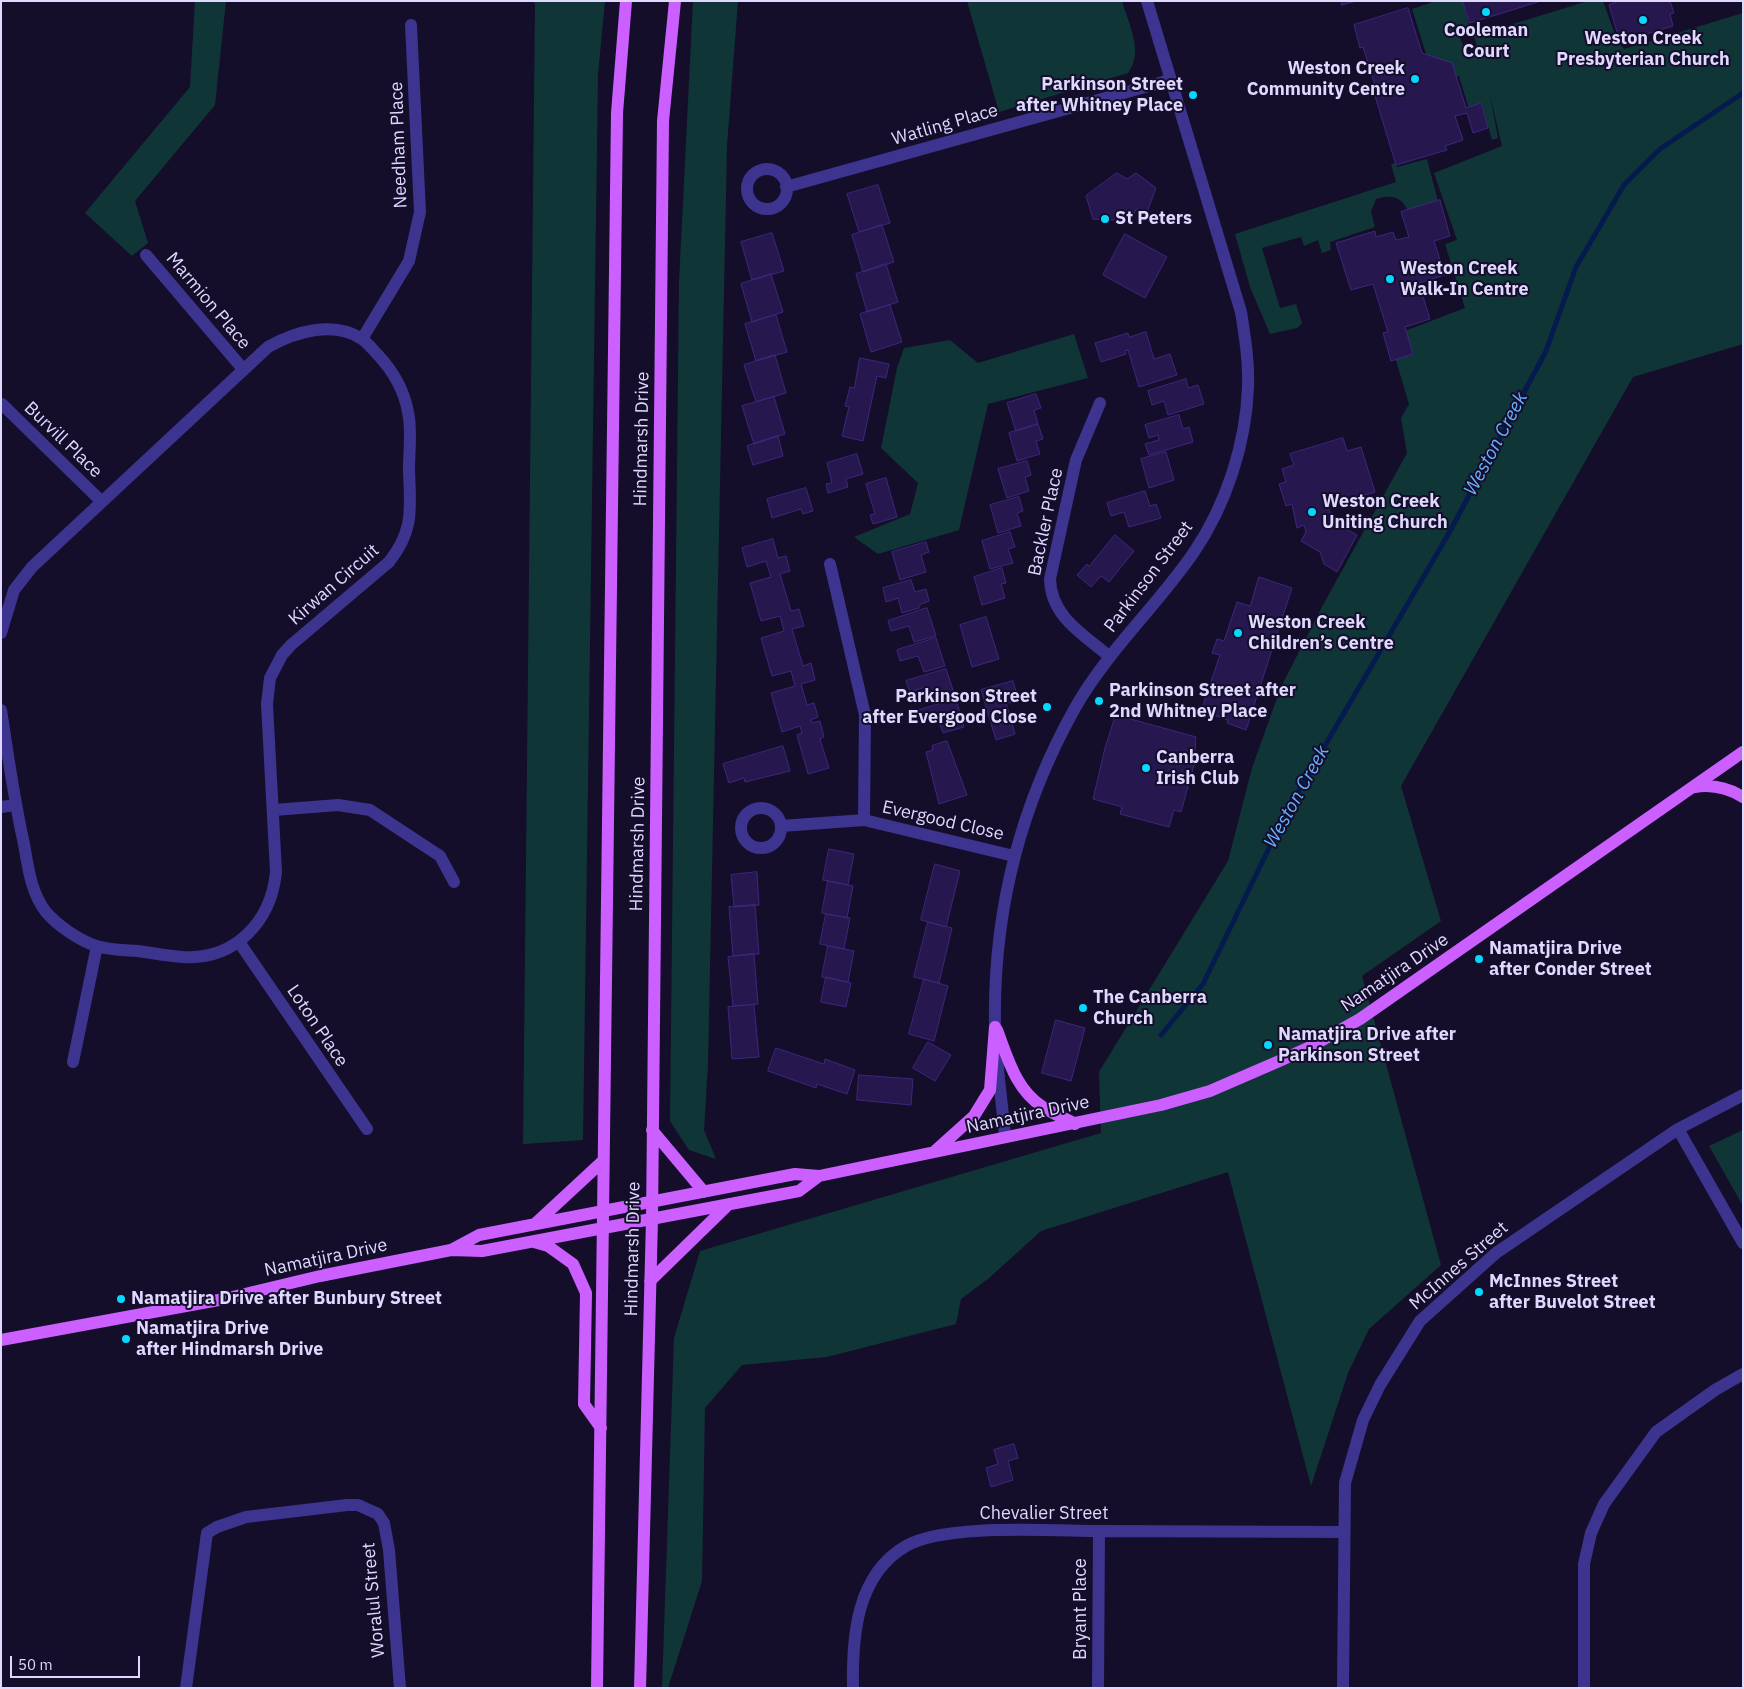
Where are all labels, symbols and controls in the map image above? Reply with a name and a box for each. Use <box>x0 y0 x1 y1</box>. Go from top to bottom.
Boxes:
marker: Cooleman Court <box>1480 6 1492 18</box>
marker: Weston Creek Presbyterian Church <box>1637 14 1649 26</box>
place label: Cooleman Court <box>1444 20 1528 62</box>
place label: Weston Creek Presbyterian Church <box>1556 28 1730 70</box>
place label: Weston Creek Community Centre <box>1247 58 1405 100</box>
marker: Weston Creek Community Centre <box>1409 73 1421 85</box>
place label: Parkinson Street after Whitney Place <box>1016 74 1183 116</box>
street label: Needham Place <box>386 81 412 209</box>
marker: Parkinson Street after Whitney Place <box>1187 89 1199 101</box>
street label: Watling Place <box>889 100 1001 150</box>
place label: St Peters <box>1115 208 1192 230</box>
marker: St Peters <box>1099 213 1111 225</box>
street label: Marmion Place <box>161 248 255 354</box>
place label: Weston Creek Walk-In Centre <box>1400 258 1529 300</box>
marker: Weston Creek Walk-In Centre <box>1384 273 1396 285</box>
street label: Hindmarsh Drive <box>630 371 654 507</box>
water label: Weston Creek <box>1459 388 1533 500</box>
street label: Burvill Place <box>19 397 107 483</box>
street label: Backler Place <box>1024 466 1068 578</box>
place label: Weston Creek Uniting Church <box>1322 491 1448 534</box>
marker: Weston Creek Uniting Church <box>1306 506 1318 518</box>
street label: Parkinson Street <box>1100 517 1198 637</box>
street label: Kirwan Circuit <box>284 540 384 630</box>
place label: Weston Creek Children’s Centre <box>1248 612 1394 654</box>
marker: Weston Creek Children’s Centre <box>1232 627 1244 639</box>
place label: Parkinson Street after 2nd Whitney Place <box>1109 680 1296 722</box>
place label: Parkinson Street after Evergood Close <box>862 686 1037 729</box>
marker: Parkinson Street after 2nd Whitney Place <box>1093 695 1105 707</box>
marker: Parkinson Street after Evergood Close <box>1041 701 1053 713</box>
water label: Weston Creek <box>1259 742 1335 852</box>
place label: Canberra Irish Club <box>1156 747 1239 790</box>
marker: Canberra Irish Club <box>1140 762 1152 774</box>
street label: Hindmarsh Drive <box>626 776 650 912</box>
street label: Evergood Close <box>880 796 1006 846</box>
street label: Namatjira Drive <box>1337 929 1453 1017</box>
place label: Namatjira Drive after Conder Street <box>1489 938 1652 981</box>
marker: Namatjira Drive after Conder Street <box>1473 953 1485 965</box>
street label: Loton Place <box>282 981 352 1071</box>
place label: The Canberra Church <box>1093 987 1207 1030</box>
marker: The Canberra Church <box>1077 1002 1089 1014</box>
place label: Namatjira Drive after Parkinson Street <box>1278 1024 1456 1066</box>
marker: Namatjira Drive after Parkinson Street <box>1262 1039 1274 1051</box>
street label: Namatjira Drive <box>965 1091 1091 1139</box>
street label: Hindmarsh Drive <box>621 1181 645 1317</box>
street label: McInnes Street <box>1405 1217 1513 1315</box>
street label: Namatjira Drive <box>263 1234 389 1282</box>
place label: McInnes Street after Buvelot Street <box>1489 1271 1656 1314</box>
marker: McInnes Street after Buvelot Street <box>1473 1286 1485 1298</box>
place label: Namatjira Drive after Bunbury Street <box>131 1288 442 1310</box>
marker: Namatjira Drive after Bunbury Street <box>115 1293 127 1305</box>
place label: Namatjira Drive after Hindmarsh Drive <box>136 1318 323 1360</box>
marker: Namatjira Drive after Hindmarsh Drive <box>120 1333 132 1345</box>
street label: Chevalier Street <box>980 1503 1108 1525</box>
street label: Woralul Street <box>358 1541 390 1659</box>
street label: Bryant Place <box>1070 1558 1092 1660</box>
scale bar <box>12 1646 142 1678</box>
text: 50 m <box>18 1655 53 1674</box>

